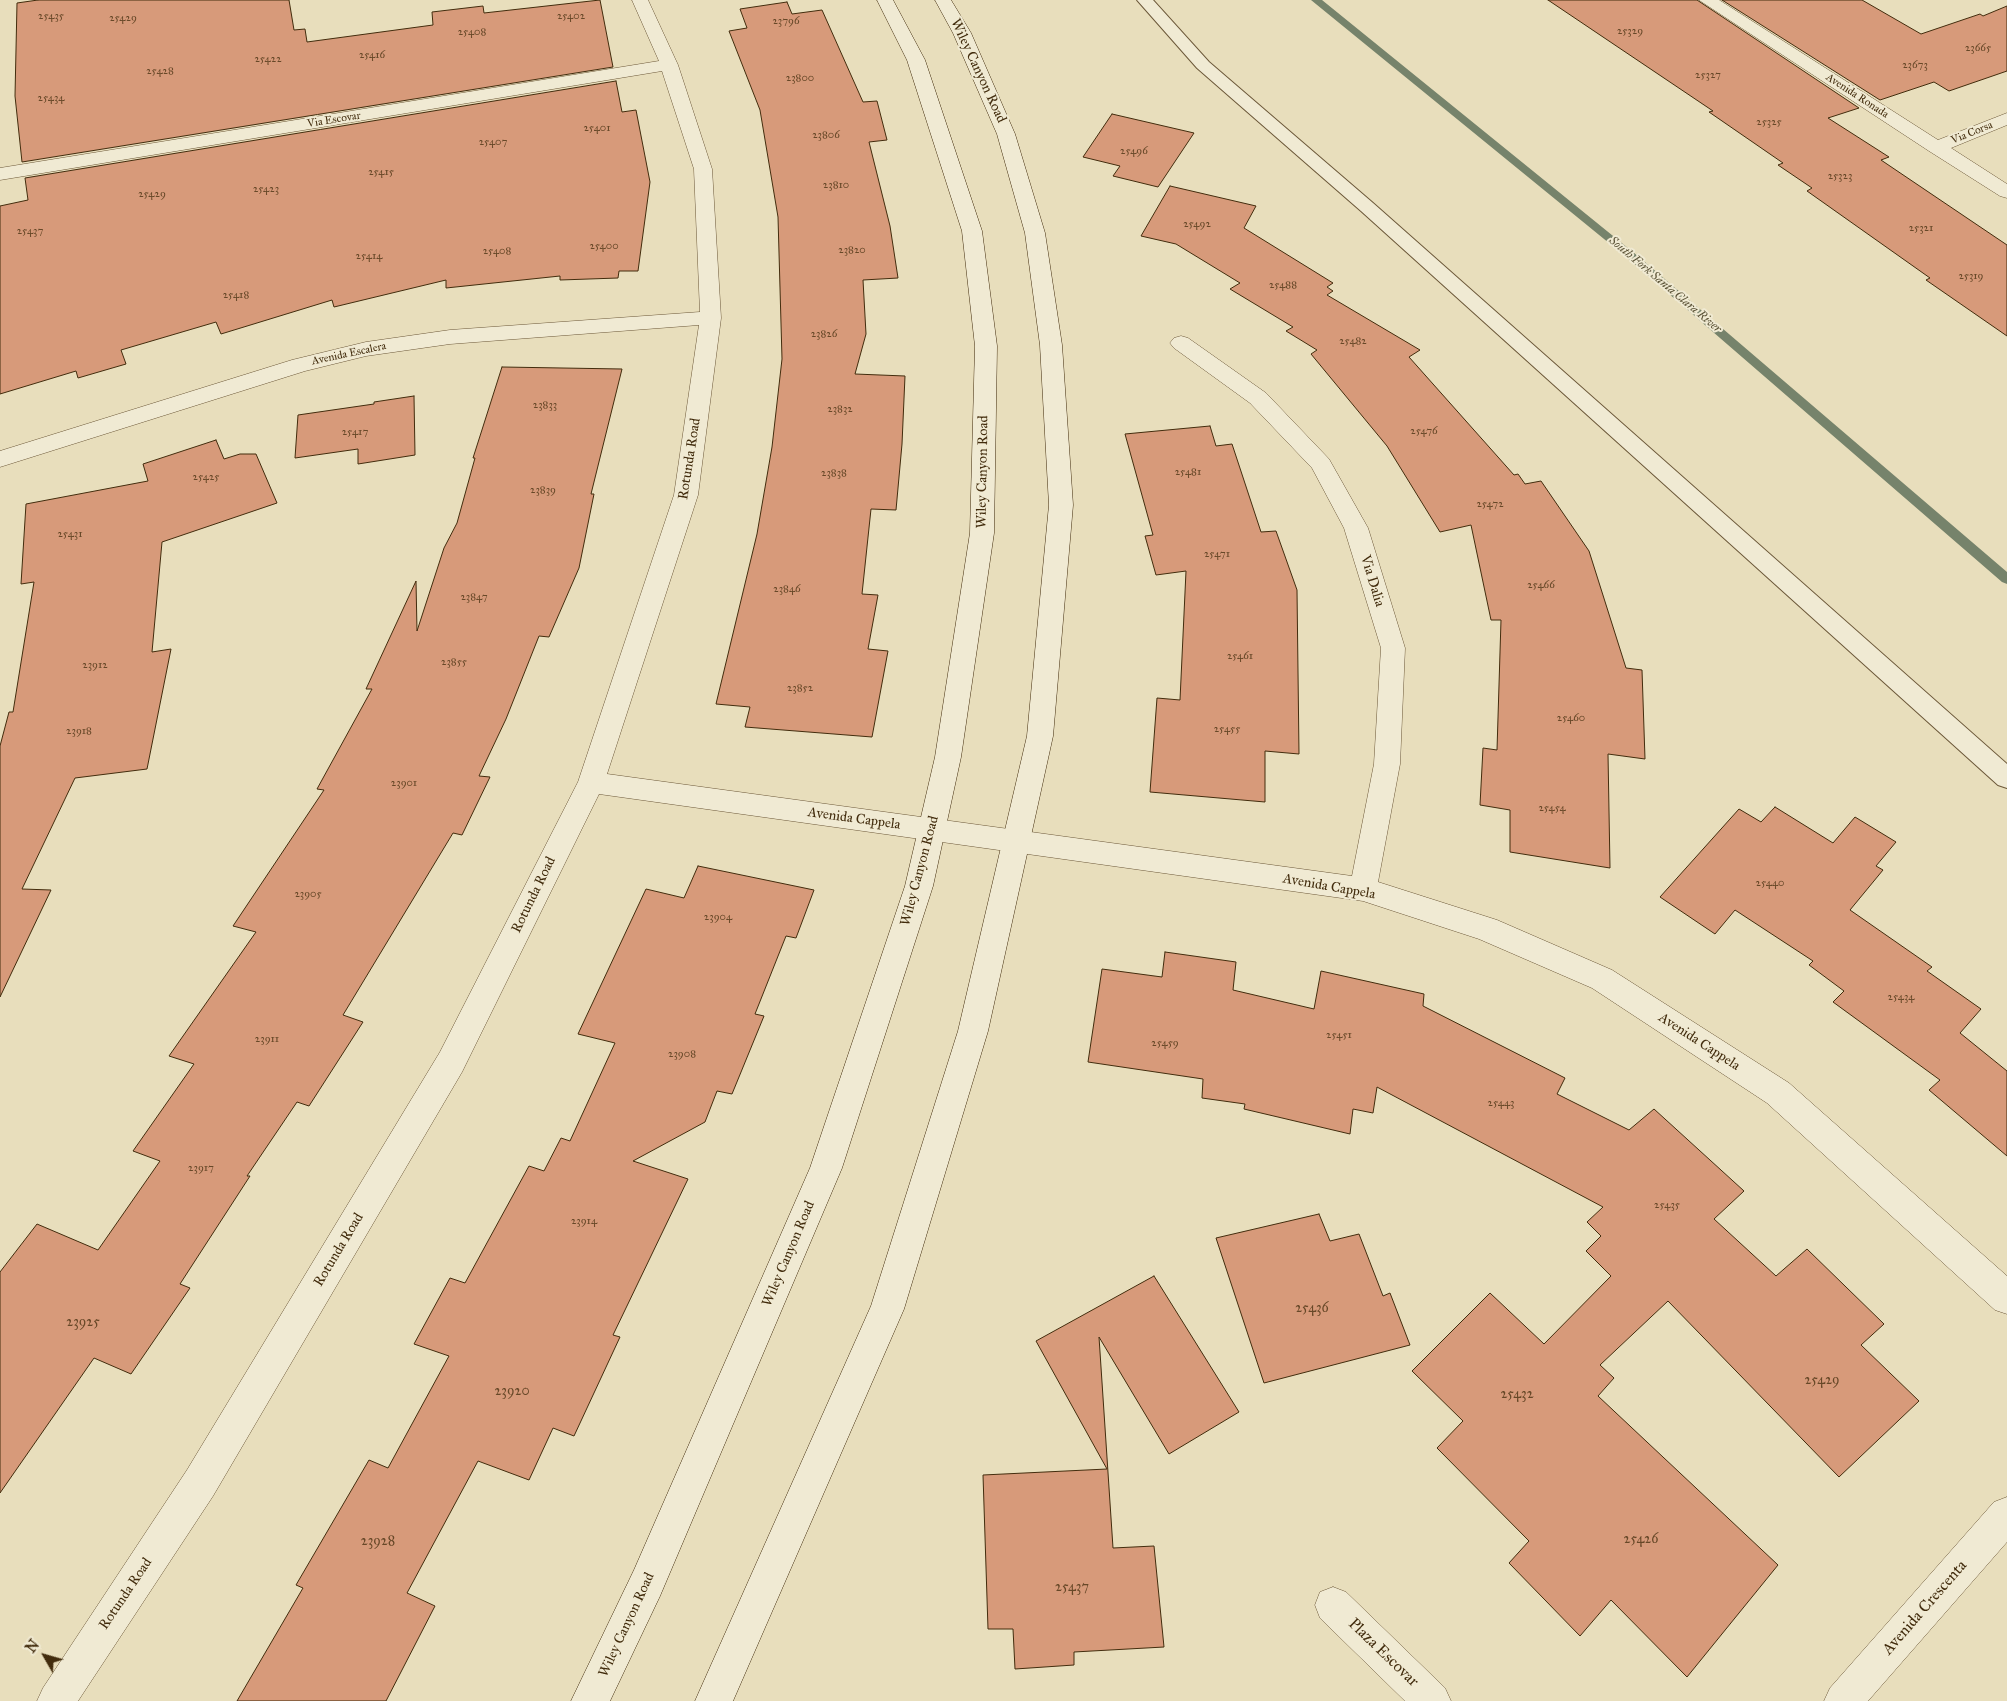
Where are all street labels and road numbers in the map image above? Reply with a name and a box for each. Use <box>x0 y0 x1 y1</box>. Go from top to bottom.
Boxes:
street label: Wiley Canyon Road <box>947 16 1009 126</box>
street label: Avenida Ronada <box>1823 71 1891 121</box>
street label: Via Escovar <box>306 109 362 131</box>
street label: Via Corsa <box>1949 119 1995 147</box>
street label: Avenida Escalera <box>311 340 387 368</box>
street label: Wiley Canyon Road <box>974 415 992 529</box>
street label: Rotunda Road <box>675 417 705 501</box>
street label: Via Dalia <box>1356 553 1388 609</box>
street label: Avenida Cappela <box>807 804 901 834</box>
street label: Wiley Canyon Road <box>897 814 943 928</box>
street label: Rotunda Road <box>508 854 560 936</box>
street label: Avenida Cappela <box>1281 871 1377 903</box>
street label: Avenida Cappela <box>1655 1009 1743 1075</box>
street label: Wiley Canyon Road <box>759 1199 819 1309</box>
street label: Rotunda Road <box>311 1210 367 1290</box>
street label: Rotunda Road <box>96 1555 156 1633</box>
street label: Avenida Crescenta <box>1879 1557 1971 1659</box>
street label: Wiley Canyon Road <box>596 1570 658 1680</box>
street label: Plaza Escovar <box>1344 1615 1422 1691</box>

